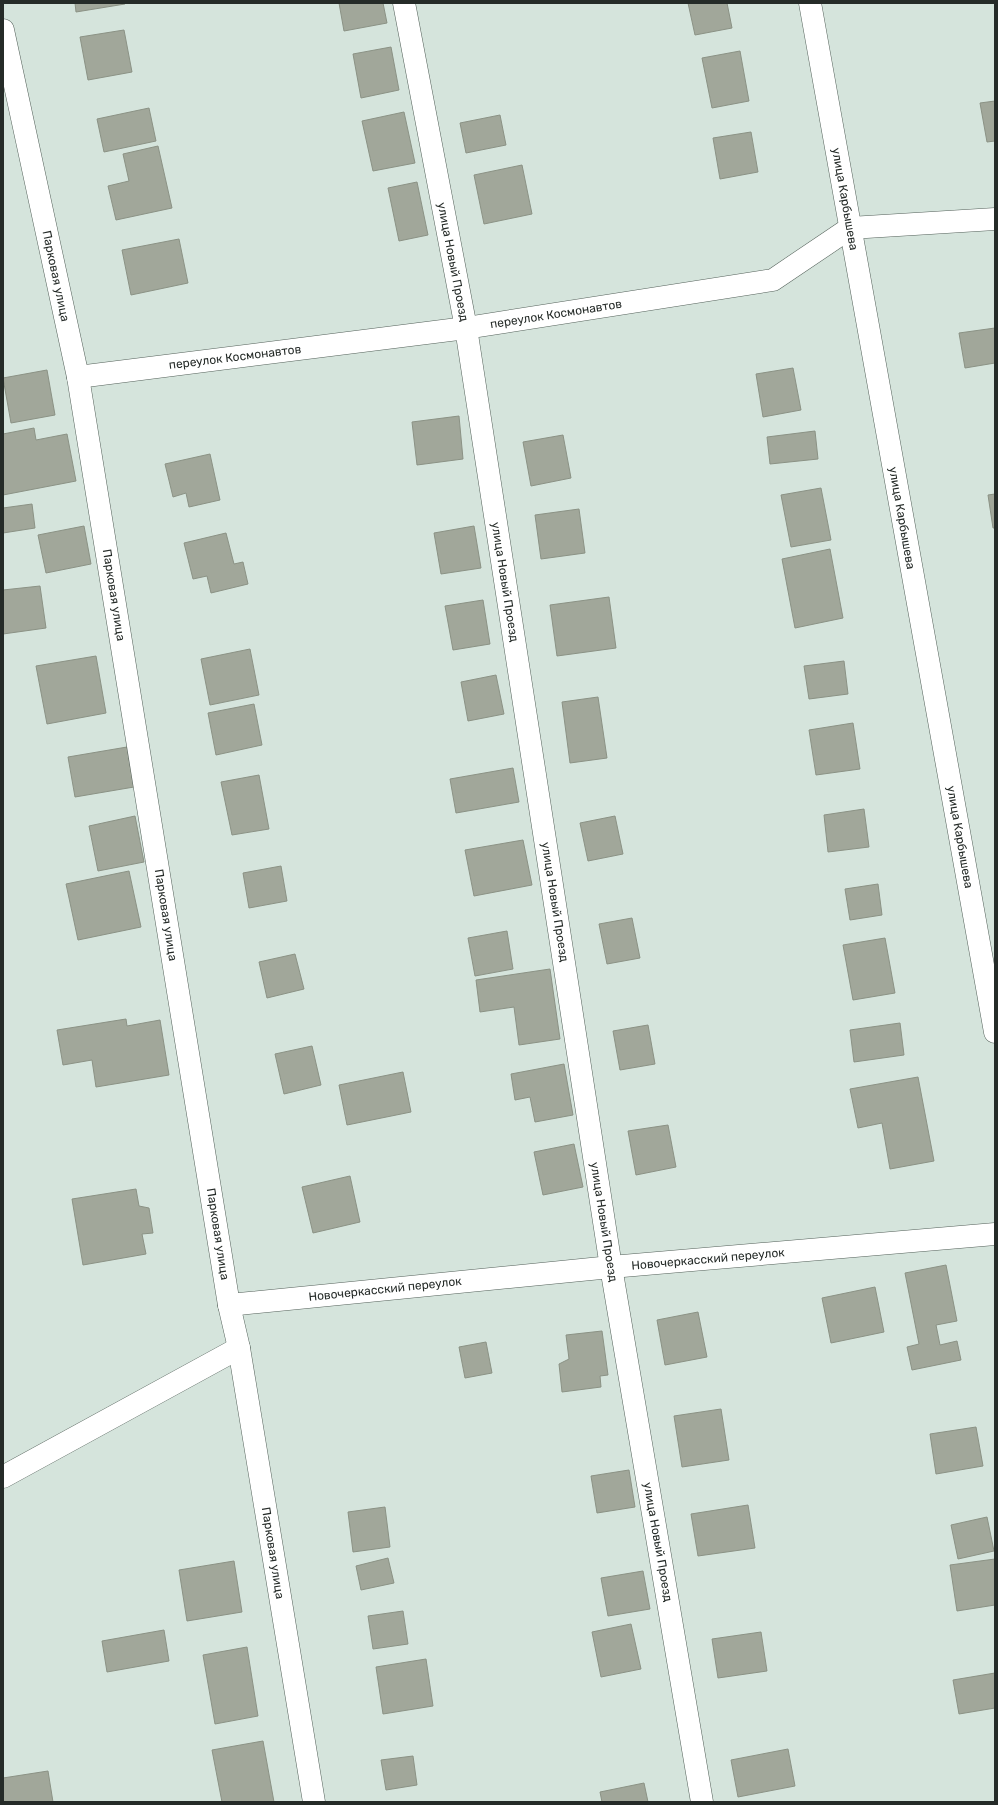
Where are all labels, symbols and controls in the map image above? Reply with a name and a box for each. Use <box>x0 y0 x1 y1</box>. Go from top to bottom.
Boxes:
street label: улица Карбышева <box>829 147 861 251</box>
street label: улица Новый Проезд <box>435 201 471 323</box>
street label: Парковая улица <box>40 229 72 323</box>
street label: переулок Космонавтов <box>489 297 623 331</box>
street label: переулок Космонавтов <box>168 342 302 372</box>
street label: улица Карбышева <box>886 466 918 570</box>
street label: улица Новый Проезд <box>489 521 521 643</box>
street label: Парковая улица <box>100 548 128 642</box>
street label: улица Карбышева <box>944 785 976 889</box>
street label: улица Новый Проезд <box>539 841 571 963</box>
street label: Парковая улица <box>152 868 180 962</box>
street label: улица Новый Проезд <box>588 1161 620 1283</box>
street label: Парковая улица <box>204 1187 232 1281</box>
street label: Новочеркасский переулок <box>631 1245 786 1273</box>
street label: Новочеркасский переулок <box>308 1274 463 1304</box>
street label: улица Новый Проезд <box>641 1481 675 1603</box>
street label: Парковая улица <box>259 1506 287 1600</box>

